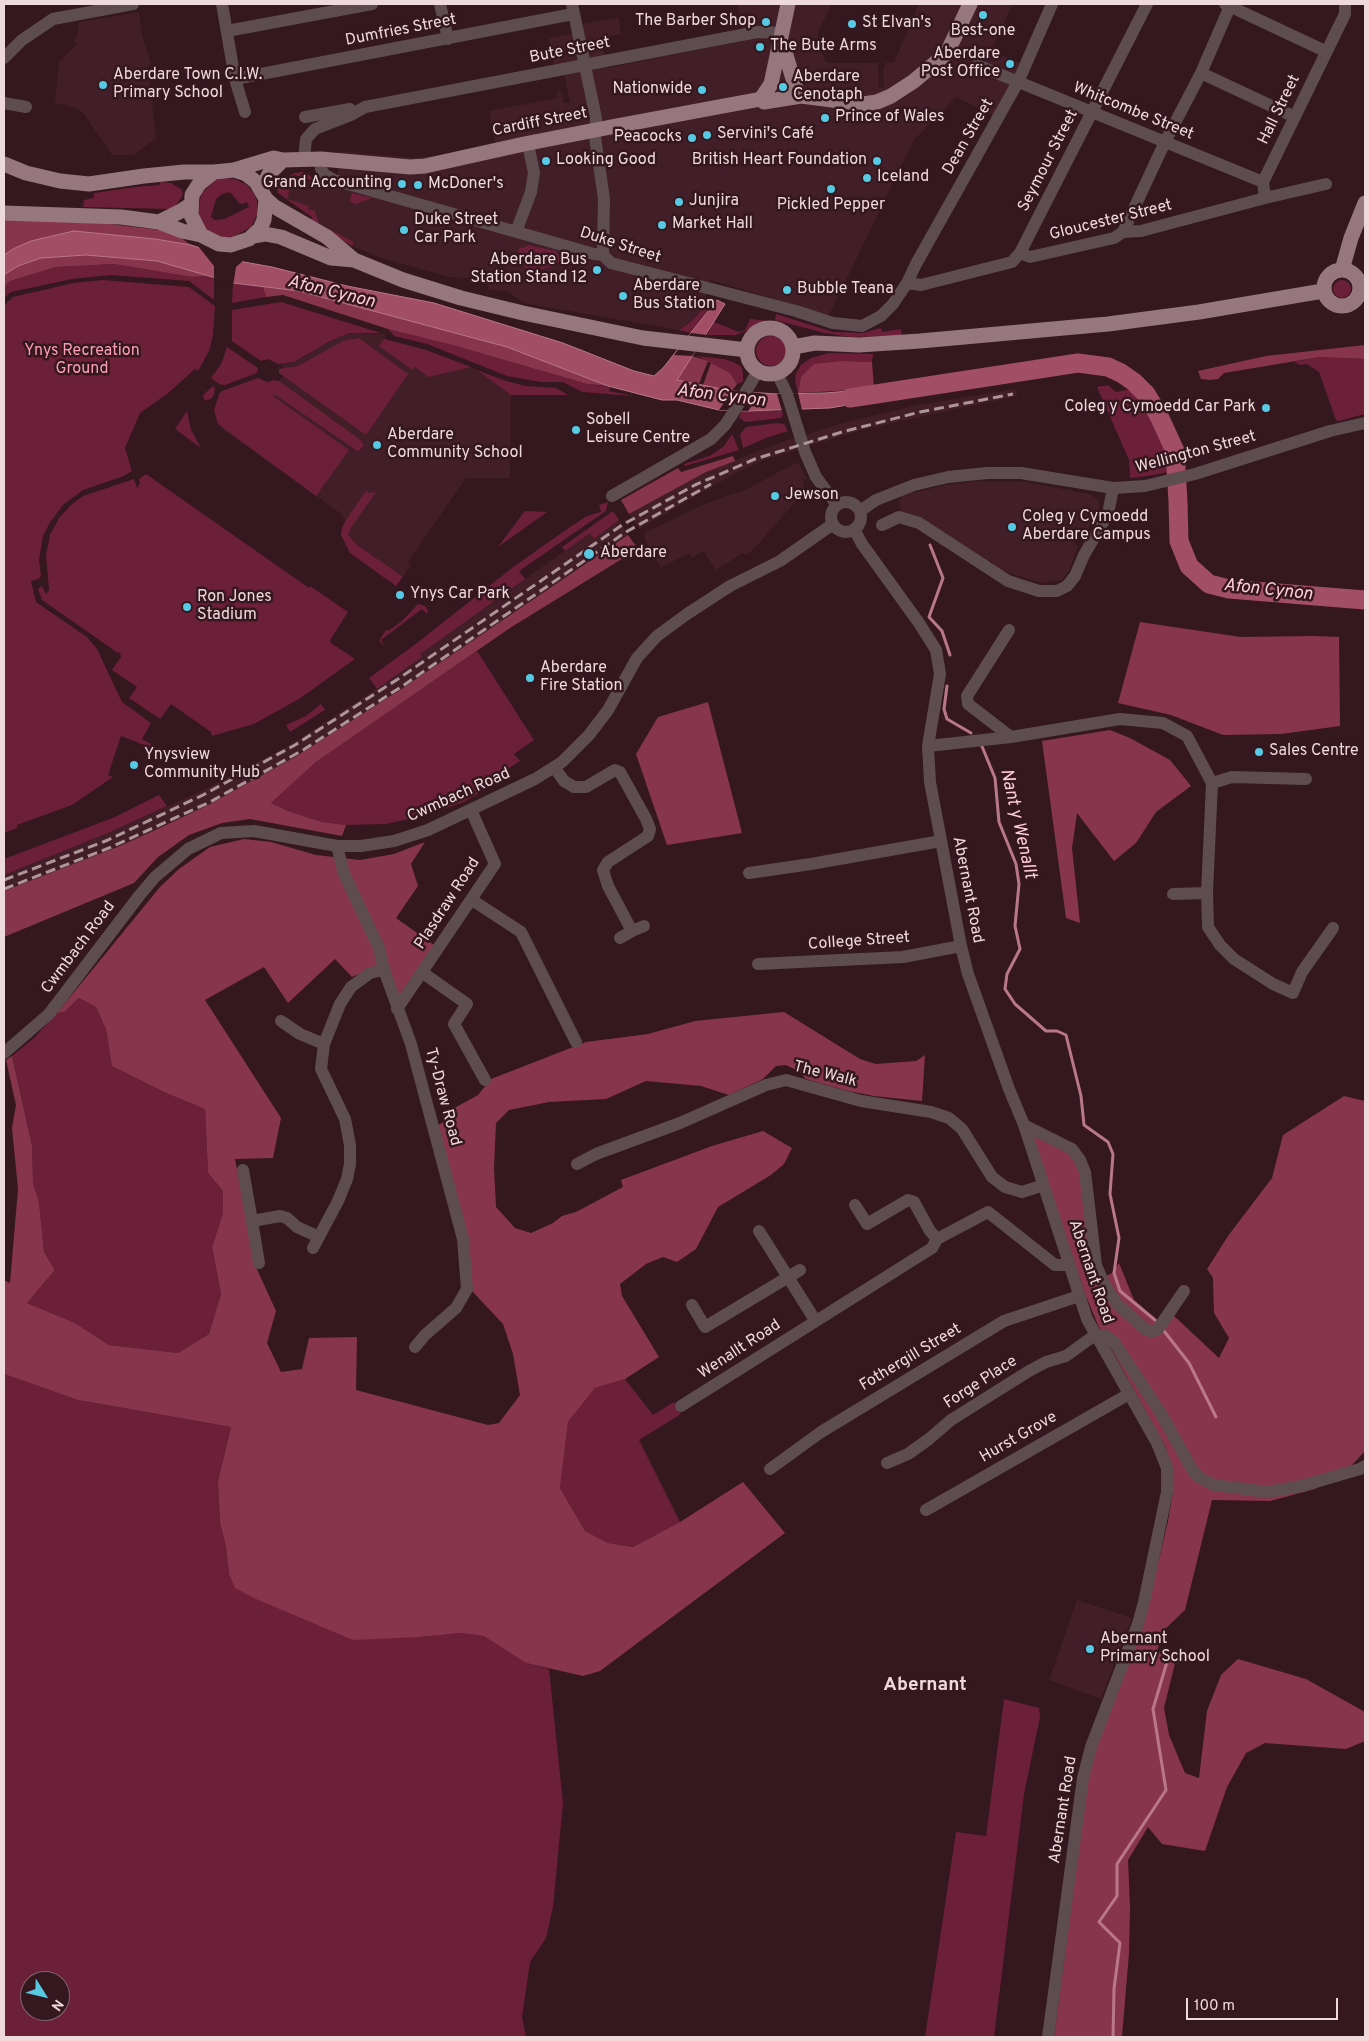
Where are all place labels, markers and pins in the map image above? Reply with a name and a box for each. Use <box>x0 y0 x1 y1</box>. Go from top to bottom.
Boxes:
marker: Best-one <box>977 9 989 21</box>
place label: The Barber Shop <box>635 12 756 32</box>
place label: St Elvan's <box>862 14 931 34</box>
marker: The Barber Shop <box>760 16 772 28</box>
marker: St Elvan's <box>846 18 858 30</box>
place label: Best-one <box>951 22 1015 42</box>
place label: The Bute Arms <box>770 37 877 57</box>
marker: The Bute Arms <box>754 41 766 53</box>
place label: Aberdare Post Office <box>921 45 1000 83</box>
marker: Aberdare Post Office <box>1004 58 1016 70</box>
place label: Aberdare Town C.I.W. Primary School <box>113 66 262 104</box>
place label: Aberdare Cenotaph <box>793 68 863 106</box>
marker: Aberdare Town C.I.W. Primary School <box>97 79 109 91</box>
place label: Nationwide <box>612 80 692 100</box>
marker: Aberdare Cenotaph <box>777 81 789 93</box>
marker: Nationwide <box>696 84 708 96</box>
place label: Prince of Wales <box>835 108 945 128</box>
marker: Prince of Wales <box>819 112 831 124</box>
place label: Servini's Café <box>717 125 814 145</box>
place label: Peacocks <box>614 128 682 148</box>
marker: Servini's Café <box>701 129 713 141</box>
marker: Peacocks <box>686 132 698 144</box>
place label: Looking Good <box>556 151 656 171</box>
place label: British Heart Foundation <box>692 151 867 171</box>
marker: Looking Good <box>540 155 552 167</box>
marker: British Heart Foundation <box>871 155 883 167</box>
place label: Iceland <box>877 168 929 188</box>
marker: Iceland <box>861 172 873 184</box>
place label: Grand Accounting <box>263 174 392 194</box>
place label: McDoner's <box>428 175 504 195</box>
marker: Grand Accounting <box>396 178 408 190</box>
marker: McDoner's <box>412 179 424 191</box>
marker: Pickled Pepper <box>825 183 837 195</box>
place label: Junjira <box>689 192 739 212</box>
marker: Junjira <box>673 196 685 208</box>
place label: Pickled Pepper <box>777 196 885 216</box>
place label: Duke Street Car Park <box>414 211 498 249</box>
place label: Market Hall <box>672 215 753 235</box>
marker: Market Hall <box>656 219 668 231</box>
marker: Duke Street Car Park <box>398 224 410 236</box>
place label: Aberdare Bus Station Stand 12 <box>470 251 587 289</box>
marker: Aberdare Bus Station Stand 12 <box>591 264 603 276</box>
place label: Aberdare Bus Station <box>633 277 715 315</box>
place label: Bubble Teana <box>797 280 894 300</box>
marker: Bubble Teana <box>781 284 793 296</box>
marker: Aberdare Bus Station <box>617 290 629 302</box>
place label: Coleg y Cymoedd Car Park <box>1064 398 1256 418</box>
marker: Coleg y Cymoedd Car Park <box>1260 402 1272 414</box>
place label: Sobell Leisure Centre <box>586 411 690 449</box>
marker: Sobell Leisure Centre <box>570 424 582 436</box>
place label: Aberdare Community School <box>387 426 523 464</box>
marker: Aberdare Community School <box>371 439 383 451</box>
place label: Jewson <box>785 486 839 506</box>
marker: Jewson <box>769 490 781 502</box>
place label: Coleg y Cymoedd Aberdare Campus <box>1022 508 1151 546</box>
marker: Coleg y Cymoedd Aberdare Campus <box>1006 521 1018 533</box>
place label: Aberdare <box>600 544 667 564</box>
marker: Aberdare <box>582 547 596 561</box>
place label: Ynys Car Park <box>410 585 510 605</box>
place label: Ron Jones Stadium <box>197 588 272 626</box>
marker: Ynys Car Park <box>394 589 406 601</box>
marker: Ron Jones Stadium <box>181 601 193 613</box>
place label: Aberdare Fire Station <box>540 659 622 697</box>
marker: Aberdare Fire Station <box>524 672 536 684</box>
place label: Sales Centre <box>1269 742 1359 762</box>
place label: Ynysview Community Hub <box>144 746 260 784</box>
marker: Sales Centre <box>1253 746 1265 758</box>
marker: Ynysview Community Hub <box>128 759 140 771</box>
place label: Abernant Primary School <box>1100 1630 1210 1668</box>
marker: Abernant Primary School <box>1084 1643 1096 1655</box>

